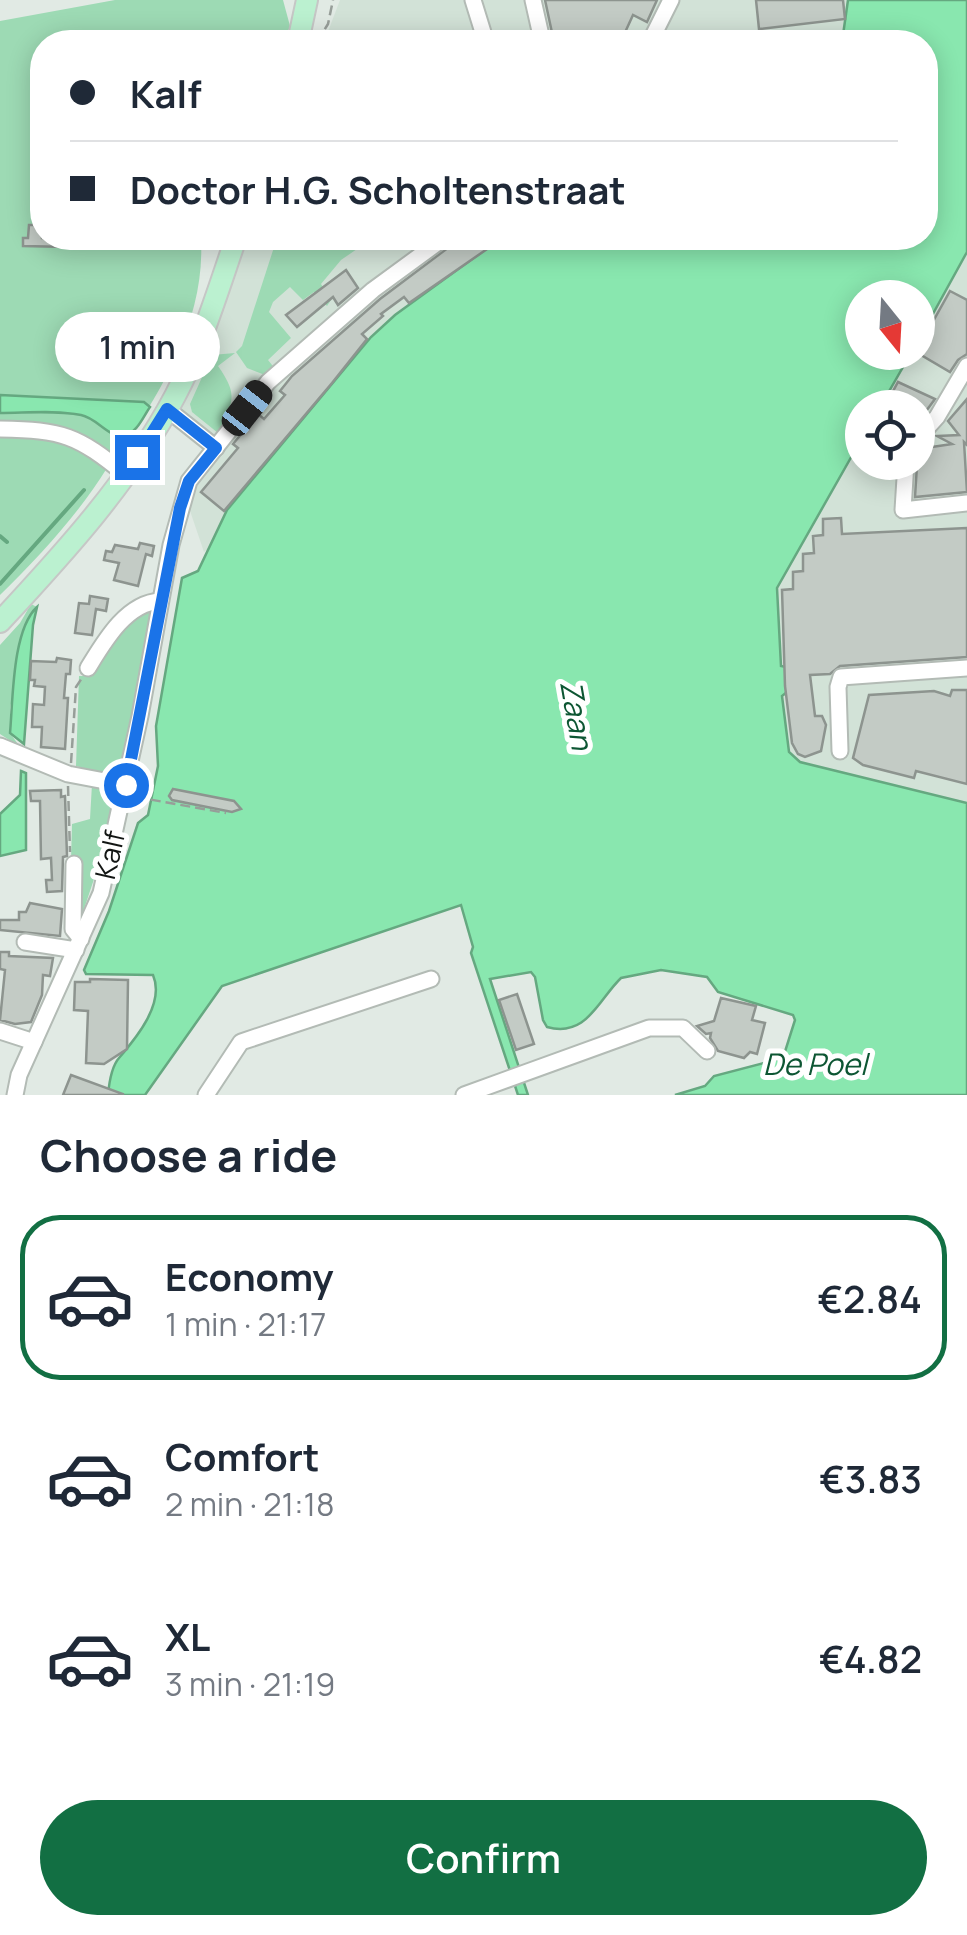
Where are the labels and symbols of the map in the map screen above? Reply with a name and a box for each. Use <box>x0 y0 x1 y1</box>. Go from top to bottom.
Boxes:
north arrow <box>845 280 935 370</box>
callout: 1 min <box>54 312 220 382</box>
car <box>217 375 277 441</box>
route end <box>115 435 160 480</box>
water label: Zaan <box>551 677 604 754</box>
route start <box>104 763 149 808</box>
street label: Kalf <box>85 827 133 883</box>
water label: De Poel <box>763 1043 871 1084</box>

